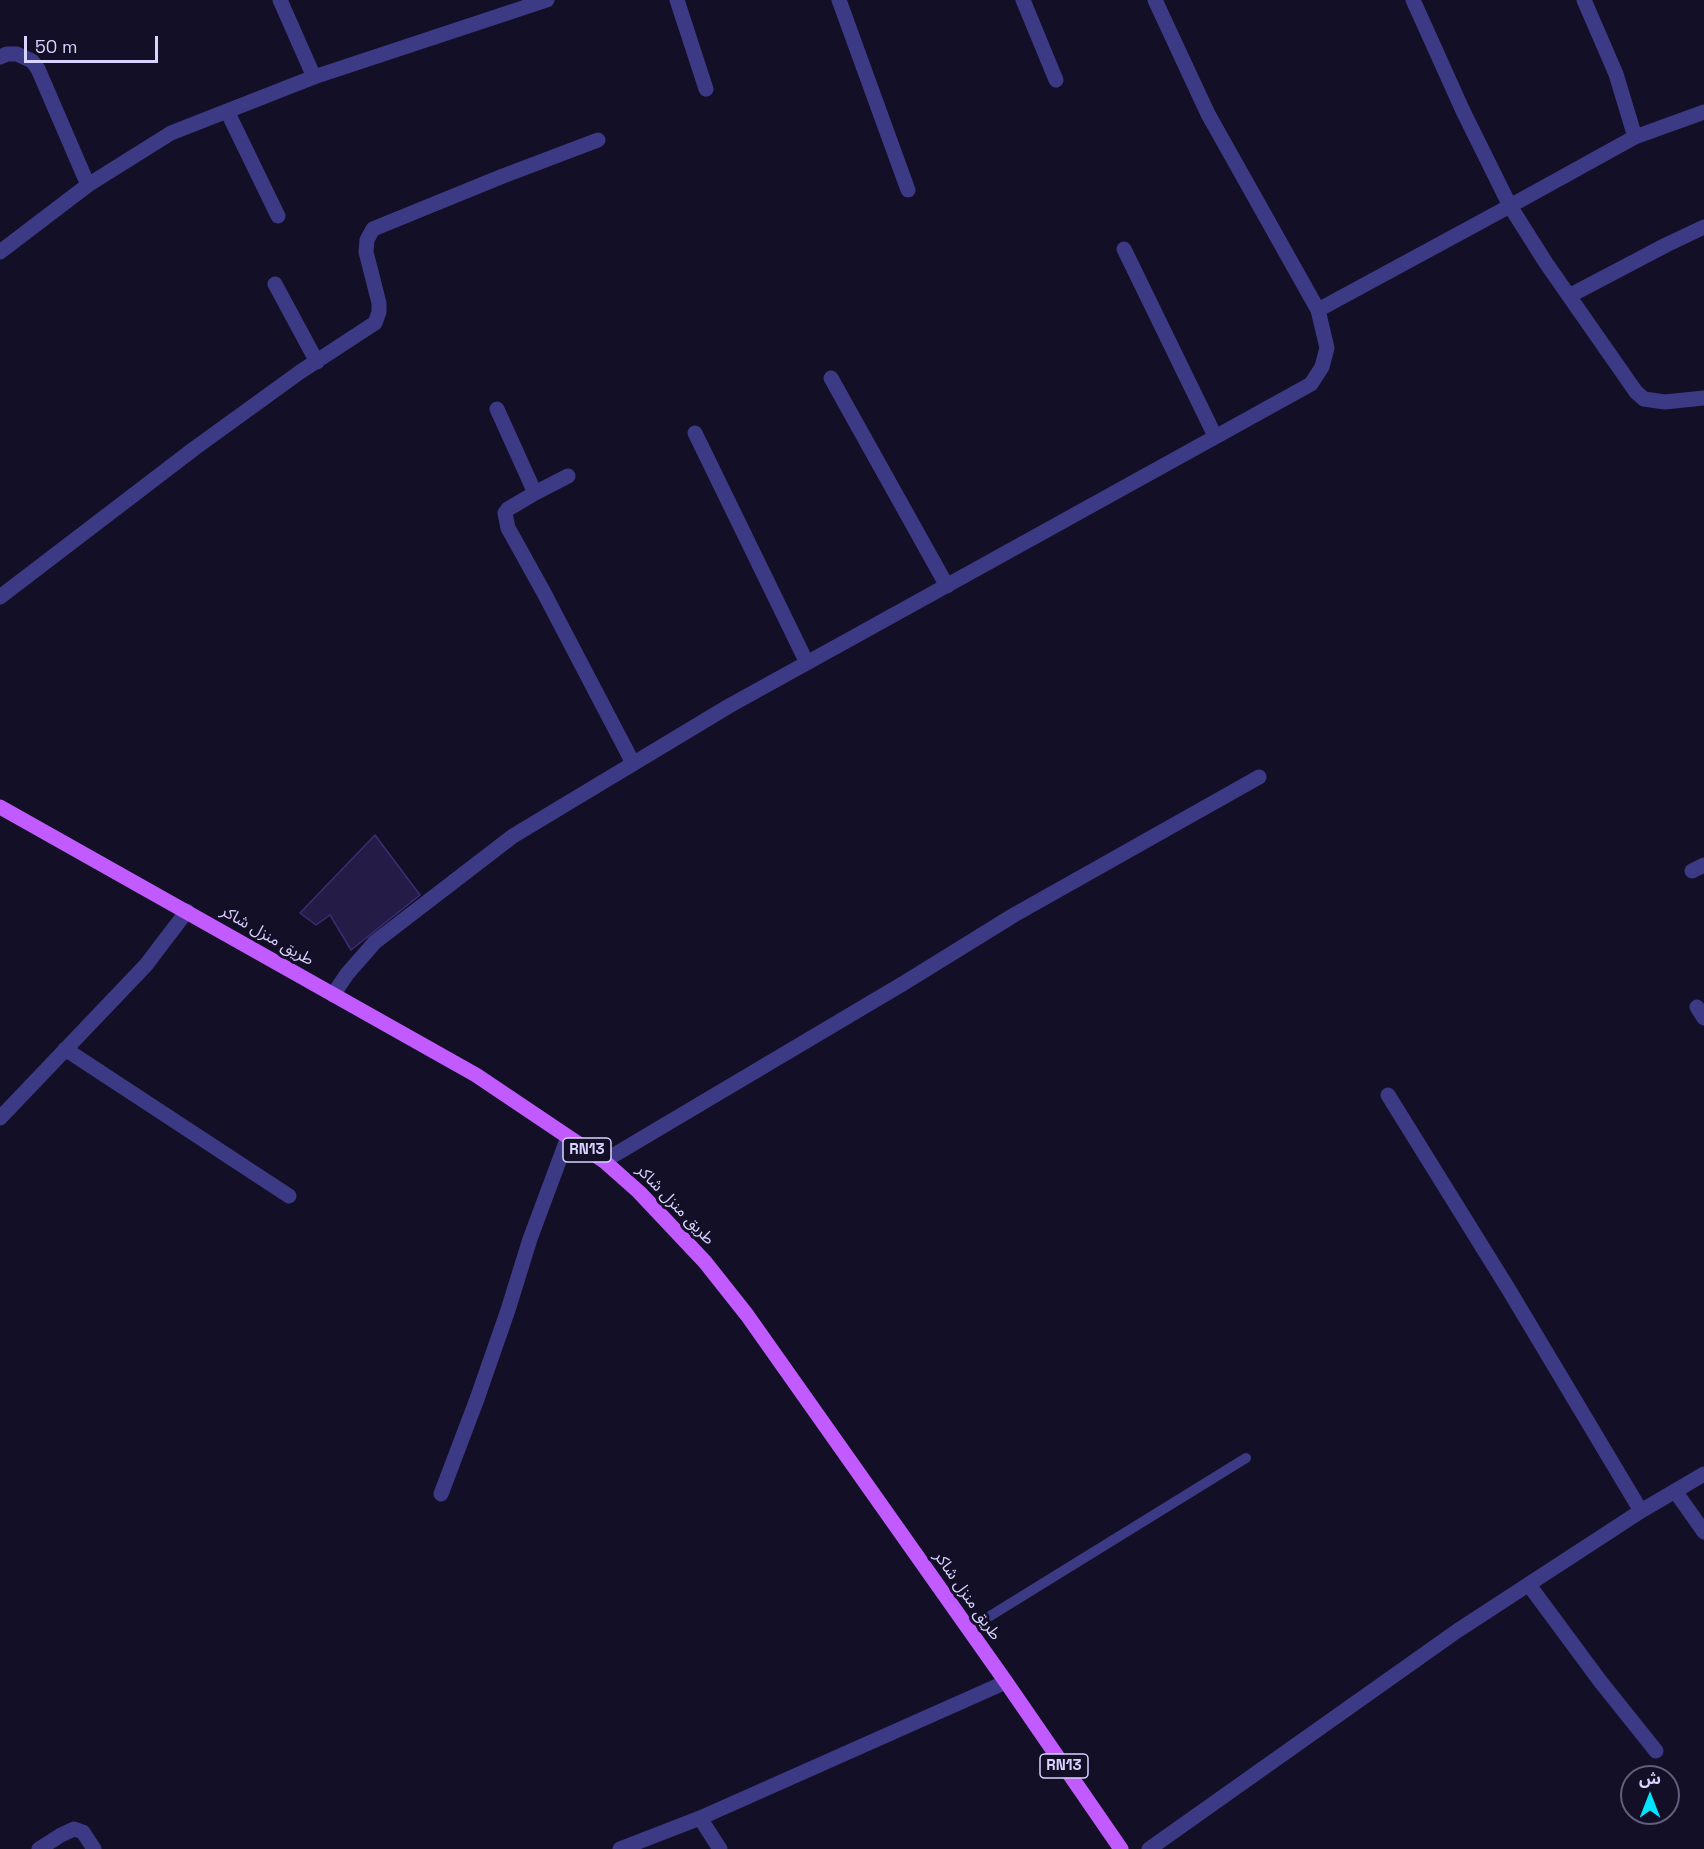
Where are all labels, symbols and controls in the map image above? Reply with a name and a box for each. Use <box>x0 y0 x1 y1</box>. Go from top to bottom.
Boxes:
scale bar <box>27 24 160 62</box>
text: 50 m <box>35 35 77 58</box>
street label: طريق منزل شاكر <box>217 902 317 970</box>
road number: RN13 <box>563 1138 611 1162</box>
street label: طريق منزل شاكر <box>632 1161 718 1249</box>
street label: طريق منزل شاكر <box>929 1548 1005 1644</box>
road number: RN13 <box>1040 1754 1088 1778</box>
north arrow <box>1620 1765 1680 1825</box>
text: ش <box>1639 1768 1661 1789</box>

